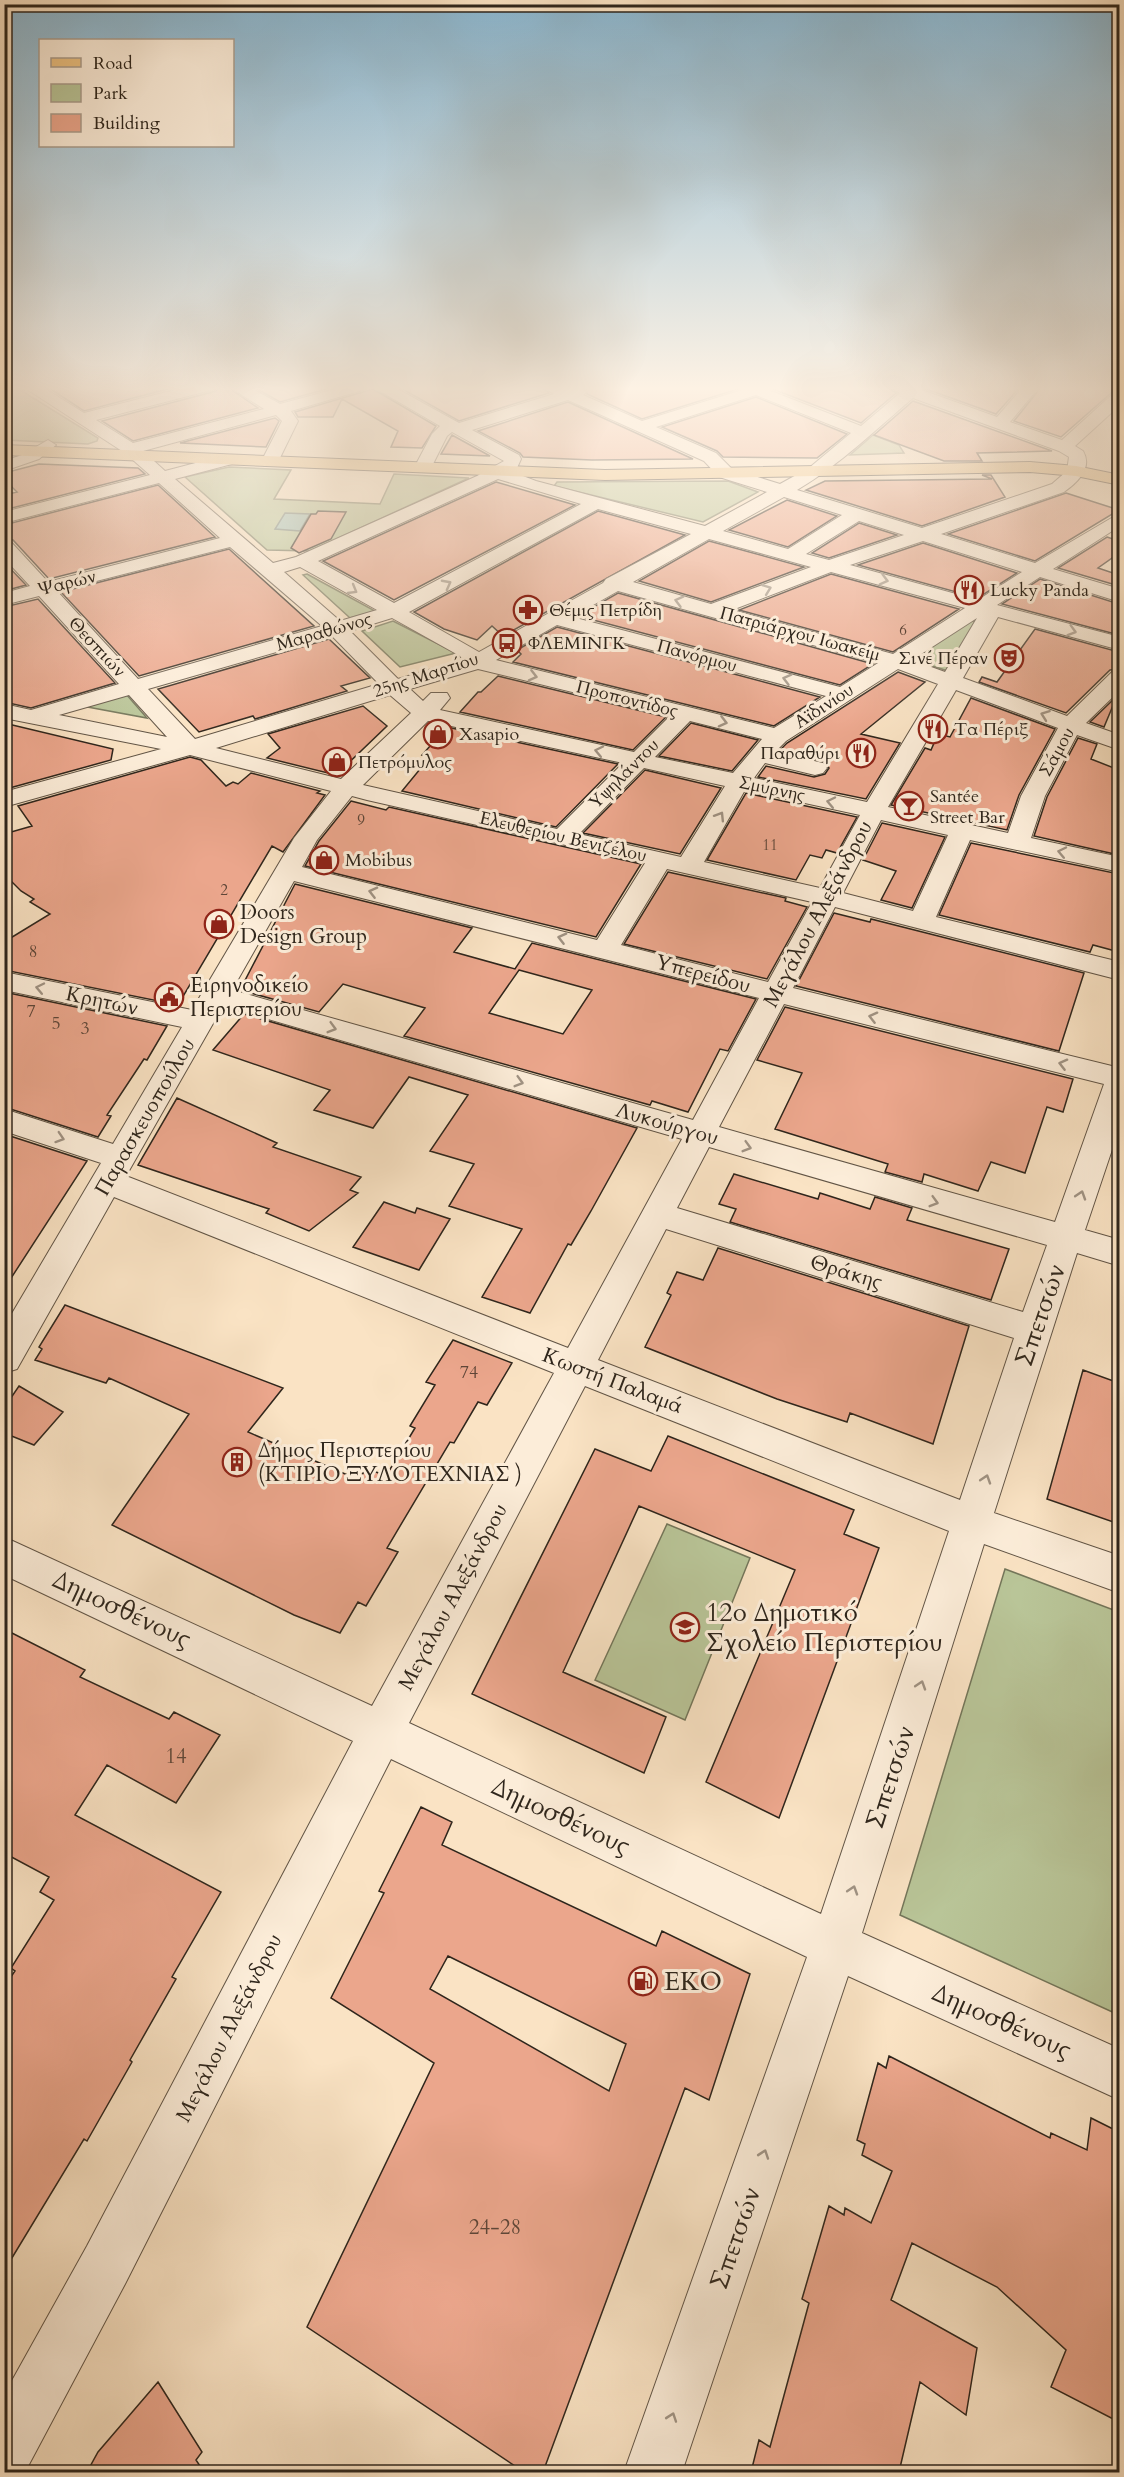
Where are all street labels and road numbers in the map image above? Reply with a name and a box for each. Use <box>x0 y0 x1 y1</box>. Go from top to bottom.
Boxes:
street label: Ψαρών <box>35 564 99 602</box>
street label: Πατριάρχου Ιωακείμ <box>717 601 883 668</box>
street label: Μαραθώνος <box>273 606 375 658</box>
street label: Θεσπιών <box>62 611 132 683</box>
street label: Πανόρμου <box>654 633 740 679</box>
street label: 25ης Μαρτίου <box>370 646 482 704</box>
street label: Προποντίδος <box>573 674 681 724</box>
street label: Αϊδινίου <box>789 677 859 735</box>
street label: Σάμου <box>1033 723 1081 781</box>
street label: Υψηλάντου <box>583 733 665 815</box>
street label: Σμύρνης <box>737 770 808 808</box>
street label: Ελευθερίου Βενιζέλου <box>477 806 649 868</box>
street label: Μεγάλου Αλεξάνδρου <box>756 816 880 1012</box>
street label: Υπερείδου <box>652 947 754 1001</box>
street label: Κρητών <box>63 979 141 1023</box>
street label: Παρασκευοπούλου <box>88 1033 202 1201</box>
street label: Λυκούργου <box>612 1095 722 1153</box>
street label: Θράκης <box>806 1247 886 1297</box>
street label: Σπετσών <box>1006 1259 1074 1371</box>
street label: Κωστή Παλαμά <box>538 1341 688 1421</box>
street label: Μεγάλου Αλεξάνδρου <box>391 1499 515 1695</box>
street label: Δημοσθένους <box>47 1562 197 1656</box>
street label: Σπετσών <box>857 1721 923 1833</box>
street label: Δημοσθένους <box>486 1769 636 1863</box>
street label: Μεγάλου Αλεξάνδρου <box>169 1929 289 2127</box>
street label: Δημοσθένους <box>927 1975 1077 2067</box>
street label: Σπετσών <box>701 2182 769 2294</box>

